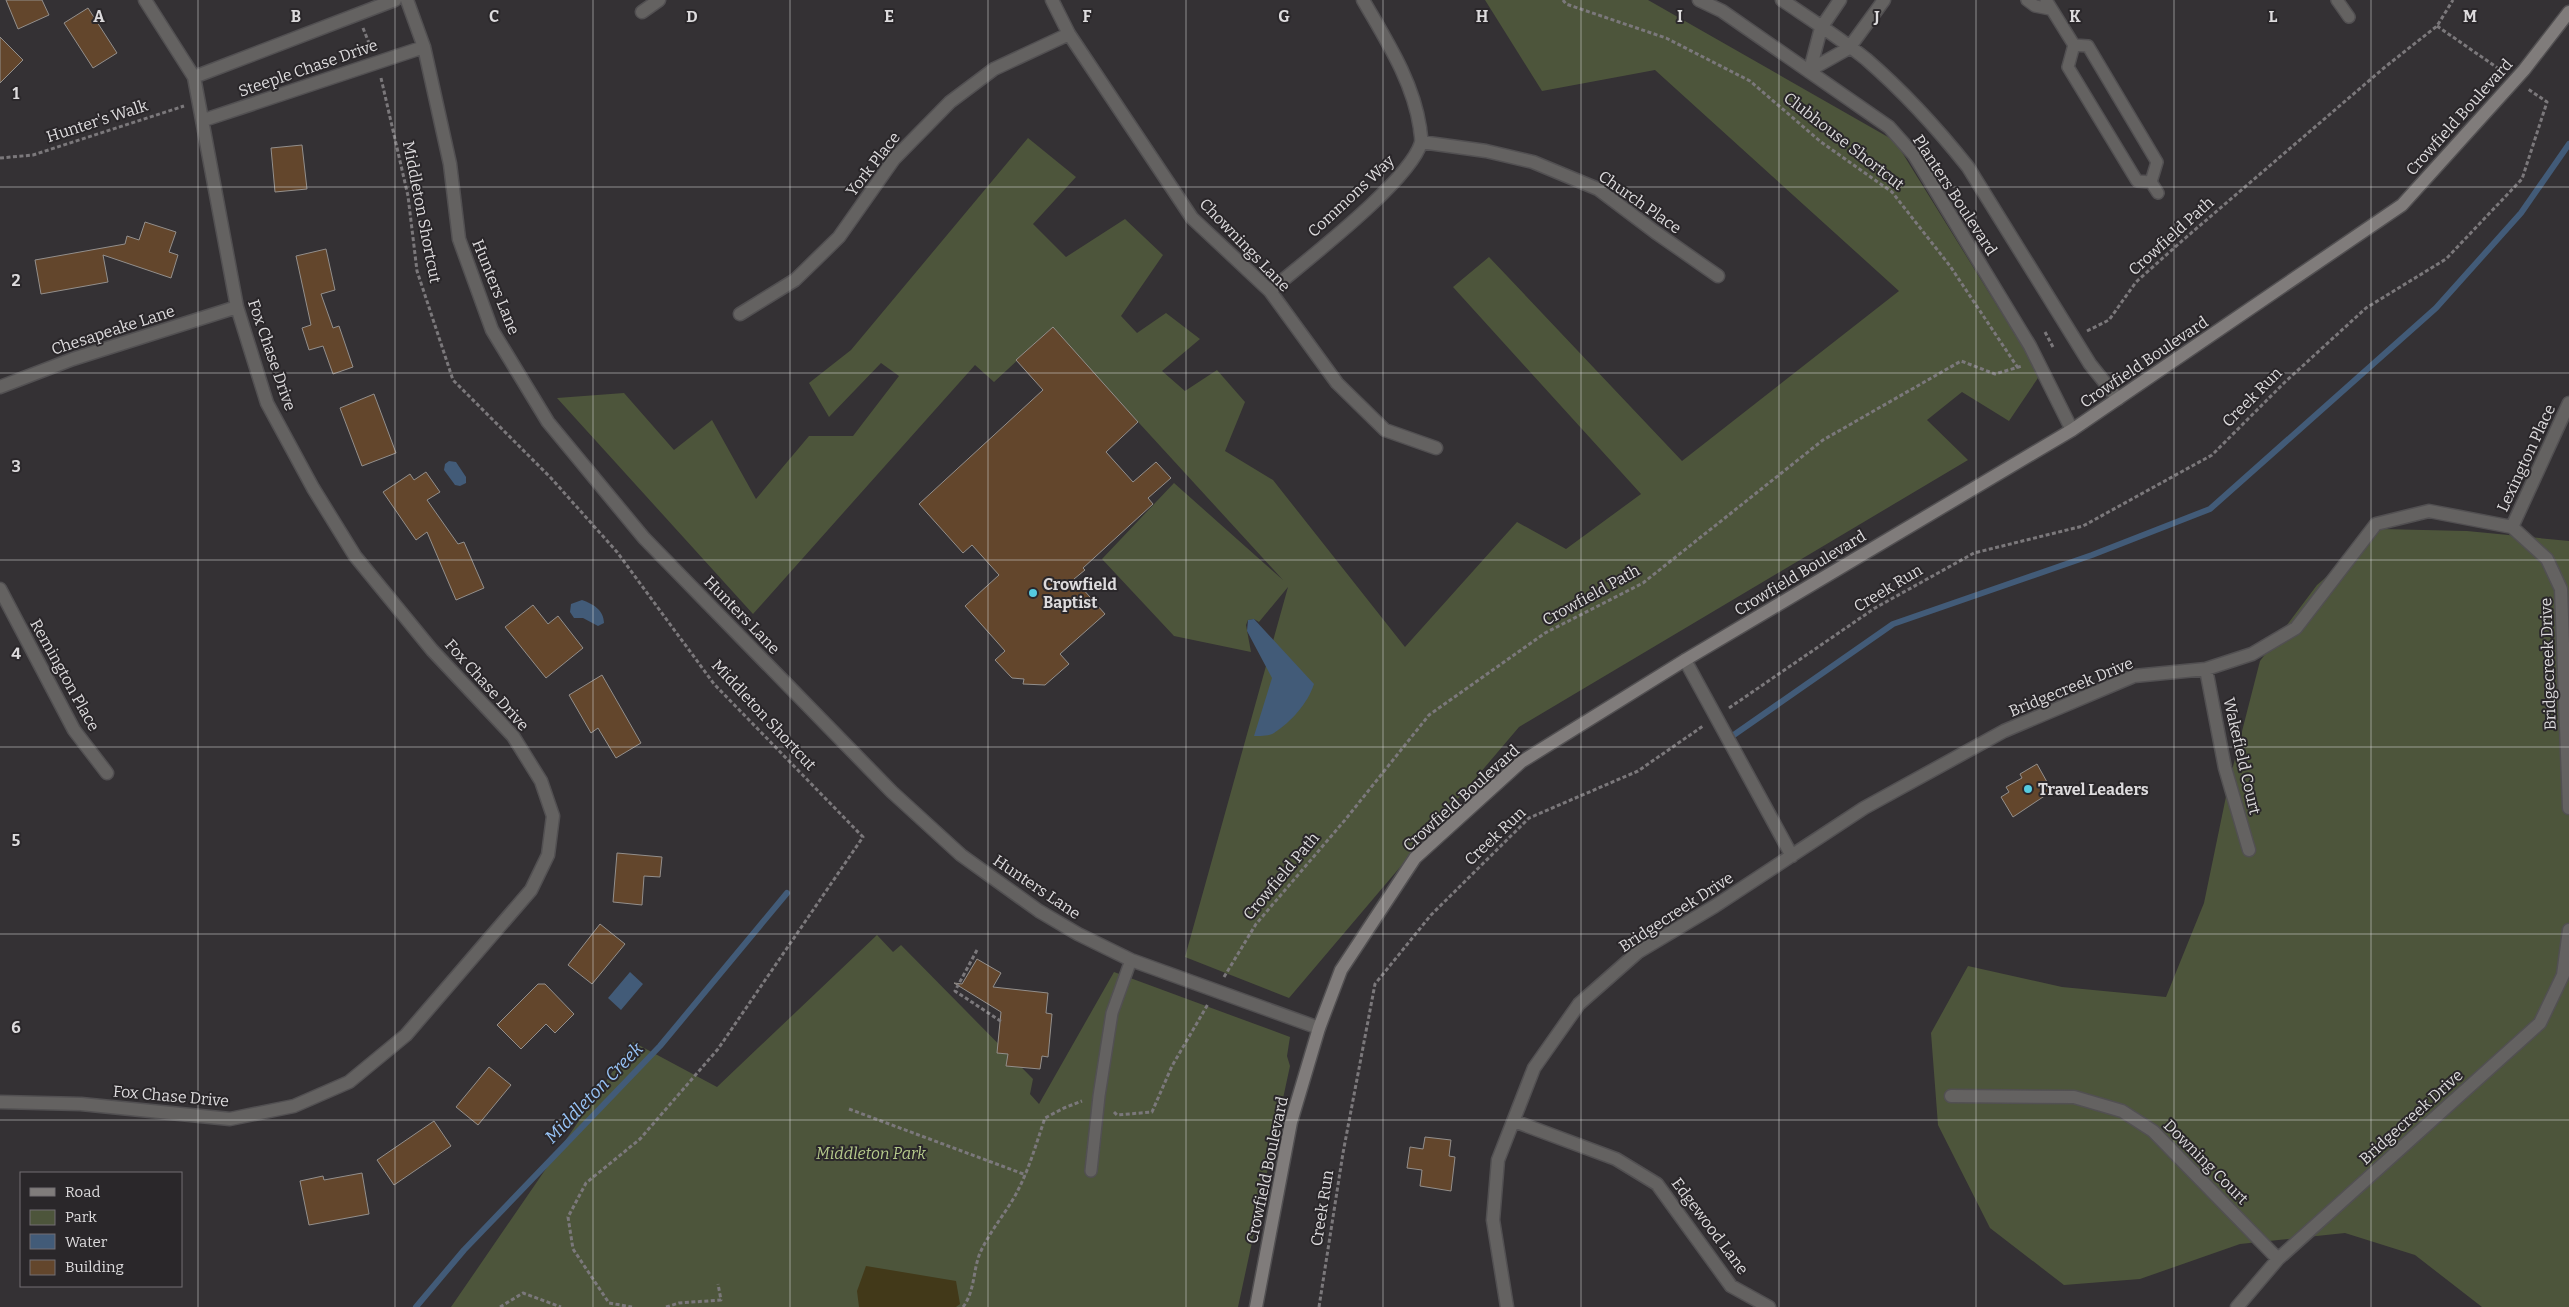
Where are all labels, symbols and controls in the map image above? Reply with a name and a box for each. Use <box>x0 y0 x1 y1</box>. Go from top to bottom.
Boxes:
text: A <box>93 7 105 26</box>
text: B <box>291 7 301 26</box>
text: C <box>489 7 499 26</box>
text: D <box>686 7 698 26</box>
text: E <box>884 7 894 26</box>
text: F <box>1083 7 1092 26</box>
text: G <box>1278 7 1290 26</box>
text: H <box>1476 7 1489 26</box>
text: I <box>1677 7 1683 26</box>
text: J <box>1873 7 1880 26</box>
text: K <box>2069 7 2081 26</box>
text: L <box>2269 7 2278 26</box>
text: M <box>2463 7 2477 26</box>
street label: Steeple Chase Drive <box>236 35 380 101</box>
street label: Crowfield Boulevard <box>2402 55 2517 179</box>
text: 1 <box>13 84 20 103</box>
street label: Clubhouse Shortcut <box>1780 88 1908 194</box>
street label: Hunter's Walk <box>44 96 150 146</box>
street label: York Place <box>842 128 904 200</box>
street label: Planters Boulevard <box>1909 131 2001 259</box>
street label: Middleton Shortcut <box>399 139 445 285</box>
street label: Commons Way <box>1304 151 1399 241</box>
street label: Church Place <box>1595 167 1685 237</box>
street label: Crowfield Path <box>2124 193 2218 279</box>
street label: Chownings Lane <box>1196 194 1294 296</box>
street label: Hunters Lane <box>468 237 524 337</box>
text: 2 <box>11 271 21 290</box>
street label: Fox Chase Drive <box>244 297 300 413</box>
street label: Chesapeake Lane <box>49 301 177 359</box>
street label: Crowfield Boulevard <box>2076 312 2212 412</box>
street label: Creek Run <box>2218 363 2286 431</box>
street label: Lexington Place <box>2493 401 2559 515</box>
text: 3 <box>11 457 21 476</box>
street label: Crowfield Boulevard <box>1731 526 1870 620</box>
street label: Crowfield Path <box>1539 560 1643 630</box>
street label: Creek Run <box>1850 560 1926 616</box>
street label: Hunters Lane <box>700 572 784 658</box>
place label: Crowfield Baptist <box>1043 575 1117 612</box>
marker: Crowfield Baptist <box>1027 587 1039 599</box>
street label: Bridgecreek Drive <box>2536 597 2560 731</box>
street label: Remington Place <box>26 616 104 734</box>
street label: Fox Chase Drive <box>441 635 533 735</box>
text: 4 <box>11 644 21 663</box>
street label: Bridgecreek Drive <box>2006 653 2136 721</box>
street label: Middleton Shortcut <box>708 656 820 774</box>
street label: Wakefield Court <box>2219 696 2265 817</box>
street label: Crowfield Boulevard <box>1399 740 1523 855</box>
place label: Travel Leaders <box>2038 780 2149 799</box>
marker: Travel Leaders <box>2022 783 2034 795</box>
street label: Creek Run <box>1460 803 1530 869</box>
street label: Crowfield Path <box>1239 828 1323 924</box>
text: 5 <box>12 831 21 850</box>
street label: Hunters Lane <box>990 851 1084 923</box>
street label: Bridgecreek Drive <box>1615 868 1737 956</box>
text: 6 <box>11 1018 21 1037</box>
water label: Middleton Creek <box>540 1038 648 1148</box>
street label: Bridgecreek Drive <box>2355 1066 2467 1168</box>
street label: Fox Chase Drive <box>112 1081 230 1111</box>
street label: Crowfield Boulevard <box>1242 1094 1292 1245</box>
street label: Downing Court <box>2160 1116 2252 1208</box>
park label: Middleton Park <box>816 1144 926 1163</box>
street label: Creek Run <box>1307 1169 1337 1247</box>
legend <box>20 1172 182 1287</box>
street label: Edgewood Lane <box>1667 1174 1753 1278</box>
text: Road <box>65 1183 100 1201</box>
text: Park <box>65 1208 97 1226</box>
text: Water <box>65 1233 108 1251</box>
text: Building <box>65 1258 124 1276</box>

